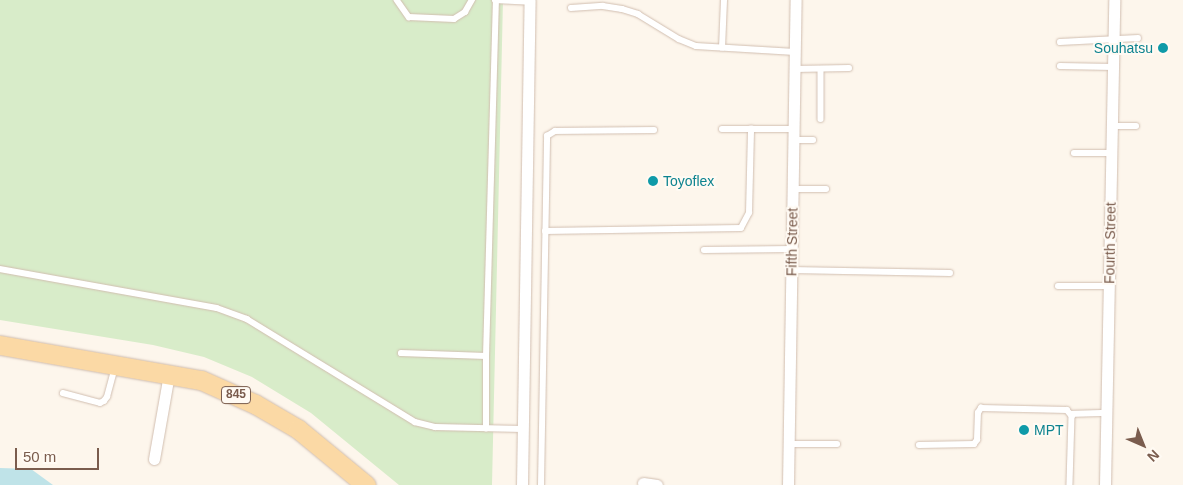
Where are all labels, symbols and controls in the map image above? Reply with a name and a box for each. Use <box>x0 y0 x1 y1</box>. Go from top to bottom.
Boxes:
place label: Souhatsu <box>1094 40 1153 56</box>
marker: Souhatsu <box>1157 42 1169 54</box>
place label: Toyoflex <box>663 173 714 189</box>
marker: Toyoflex <box>647 175 659 187</box>
street label: Fourth Street <box>1101 202 1119 284</box>
street label: Fifth Street <box>783 208 801 276</box>
road number: 845 <box>220 386 252 404</box>
north arrow <box>1118 420 1168 470</box>
place label: MPT <box>1034 422 1064 438</box>
marker: MPT <box>1018 424 1030 436</box>
scale bar <box>18 438 101 470</box>
text: N <box>1144 447 1163 465</box>
text: 50 m <box>23 448 56 465</box>

